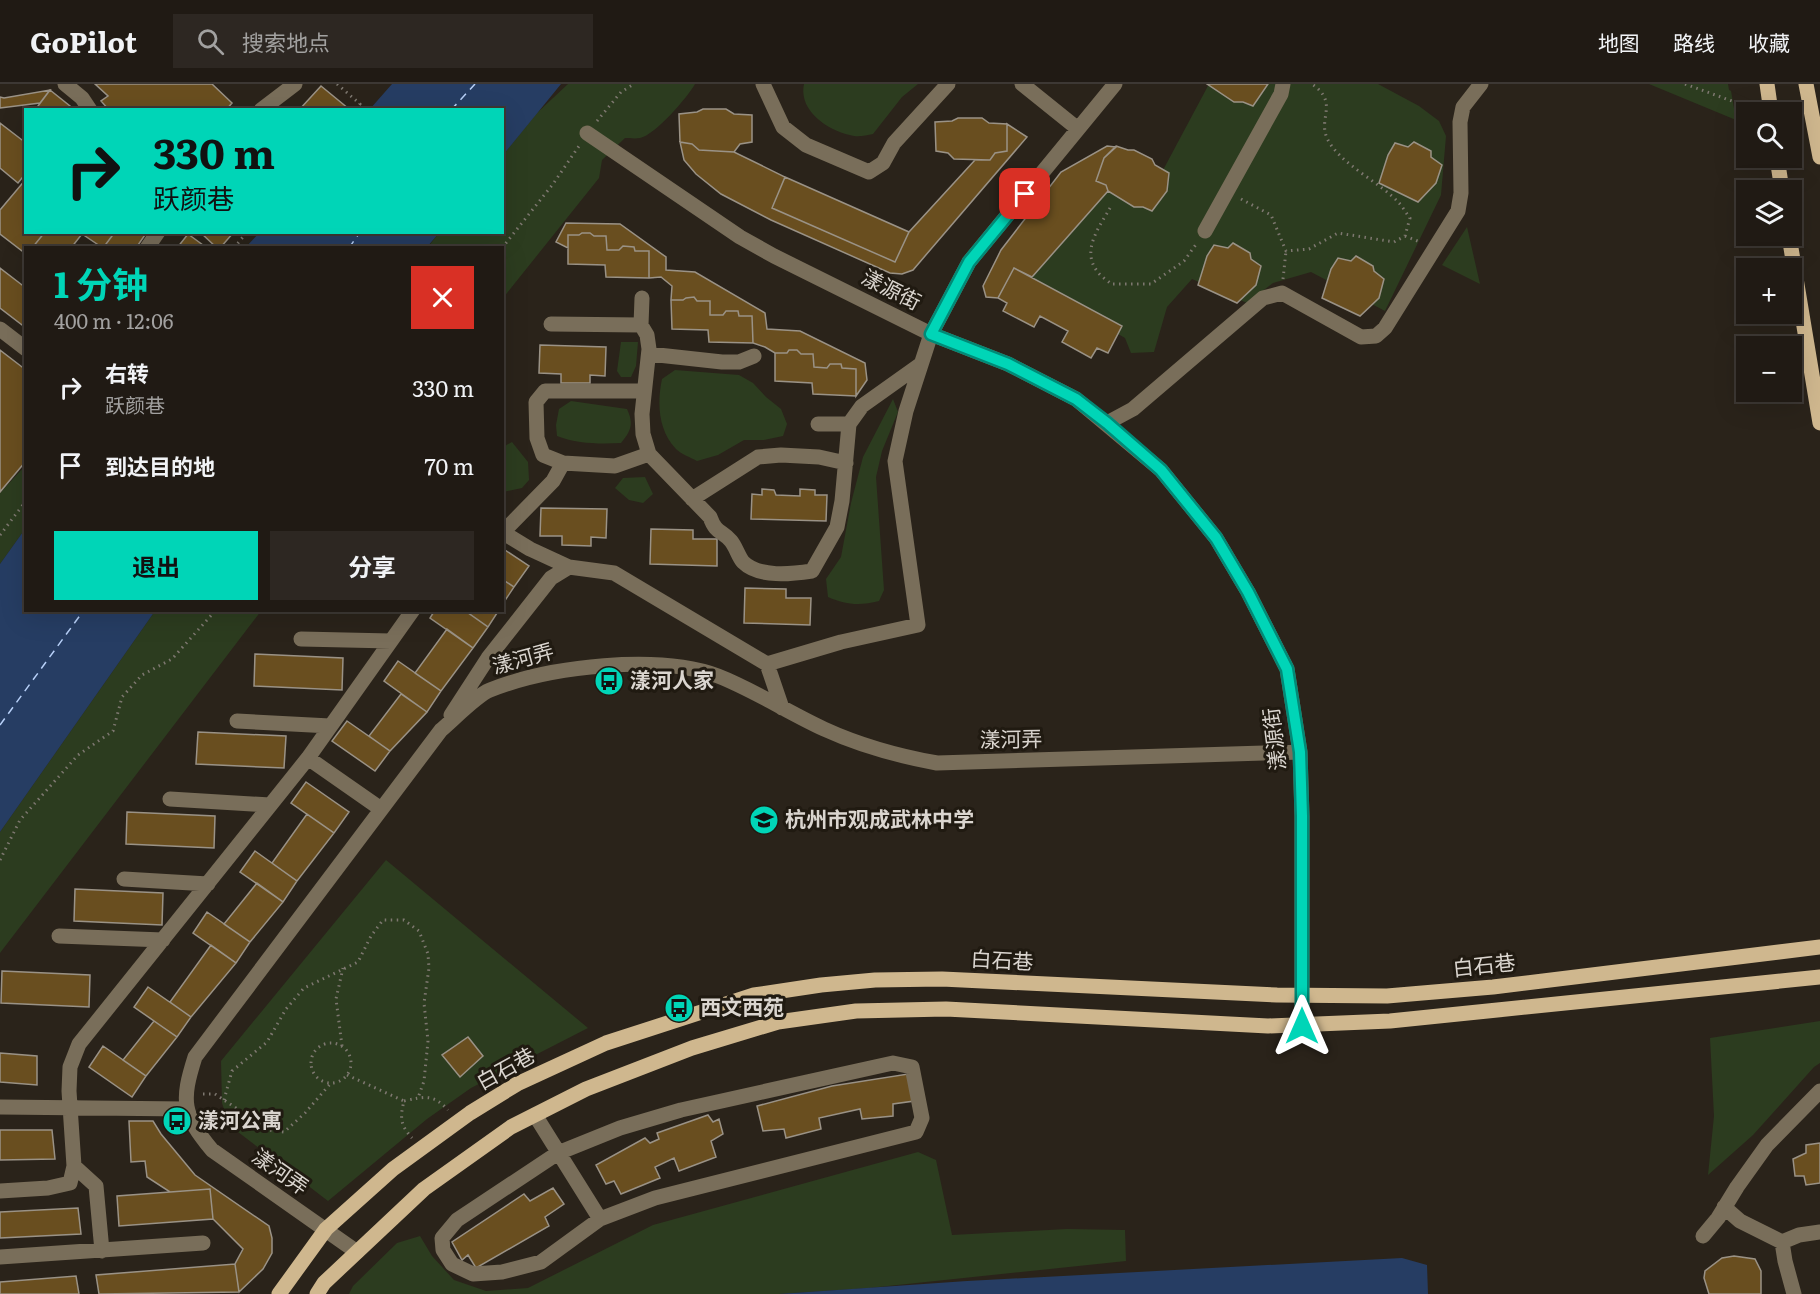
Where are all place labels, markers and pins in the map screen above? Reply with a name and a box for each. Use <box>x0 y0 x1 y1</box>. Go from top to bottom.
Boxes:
pin <box>999 168 1050 219</box>
place label: 漾河人家 <box>630 663 714 694</box>
bus stop icon: 漾河人家 <box>593 665 625 697</box>
place label: 杭州市观成武林中学 <box>785 802 974 833</box>
school or university icon: 杭州市观成武林中学 <box>748 804 780 836</box>
place label: 西文西苑 <box>700 990 784 1021</box>
bus stop icon: 西文西苑 <box>663 992 695 1024</box>
place label: 漾河公寓 <box>198 1103 282 1134</box>
bus stop icon: 漾河公寓 <box>161 1105 193 1137</box>

